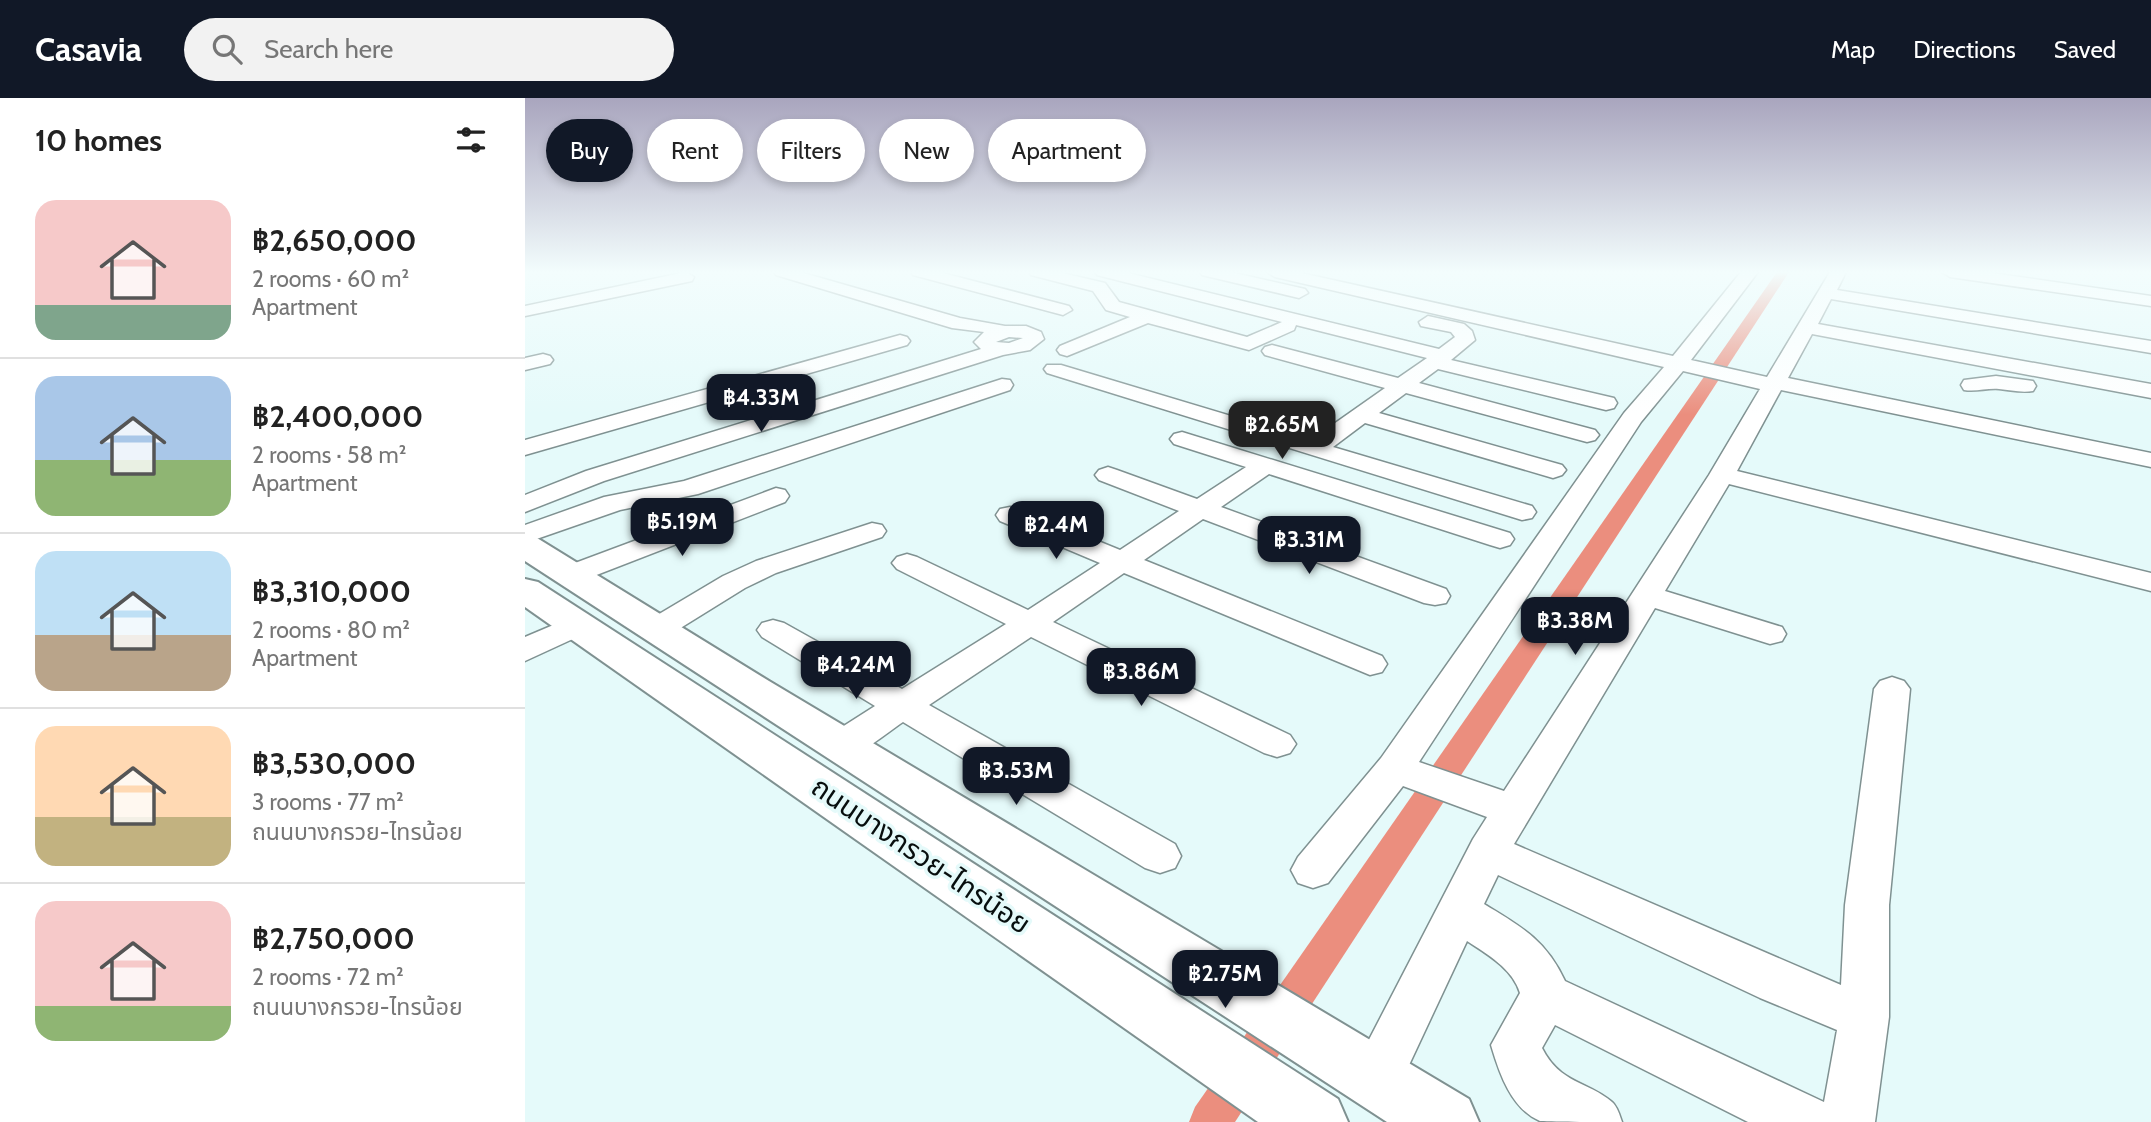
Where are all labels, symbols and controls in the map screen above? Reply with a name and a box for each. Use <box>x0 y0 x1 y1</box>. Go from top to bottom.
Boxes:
search box <box>184 18 674 81</box>
text: Casavia <box>35 29 142 69</box>
icon: search <box>208 30 246 68</box>
text: Search here <box>264 33 393 65</box>
text: Map <box>1831 35 1875 64</box>
text: Directions <box>1913 35 2016 64</box>
text: Saved <box>2054 35 2116 64</box>
chip: Buy <box>546 119 633 182</box>
chip: Rent <box>647 119 743 182</box>
chip: Filters <box>757 119 865 182</box>
chip: New <box>879 119 974 182</box>
chip: Apartment <box>988 119 1146 182</box>
icon: filters <box>452 121 490 159</box>
text: 10 homes <box>35 122 162 159</box>
text: ฿2,650,000 <box>252 222 416 259</box>
icon: home <box>91 228 175 312</box>
text: 2 rooms · 60 m² <box>252 265 409 293</box>
text: Apartment <box>252 293 357 321</box>
pin: ฿4.33M <box>704 374 818 434</box>
text: ฿4.33M <box>723 383 799 411</box>
text: ฿2,400,000 <box>252 398 423 435</box>
pin: ฿2.65M <box>1225 402 1339 461</box>
icon: home <box>91 404 175 488</box>
text: ฿2.65M <box>1244 410 1320 438</box>
text: 2 rooms · 58 m² <box>252 441 406 469</box>
text: Apartment <box>252 469 357 497</box>
pin: ฿5.19M <box>625 498 739 558</box>
pin: ฿2.4M <box>1007 502 1105 561</box>
text: ฿5.19M <box>647 507 717 535</box>
text: ฿2.4M <box>1024 510 1088 538</box>
pin: ฿3.31M <box>1252 517 1366 576</box>
text: ฿3.31M <box>1274 525 1344 553</box>
text: ฿3,310,000 <box>252 573 411 610</box>
icon: home <box>91 579 175 663</box>
pin: ฿3.38M <box>1518 598 1632 657</box>
text: ฿3.38M <box>1537 606 1613 634</box>
text: 2 rooms · 80 m² <box>252 616 410 644</box>
pin: ฿4.24M <box>799 642 913 701</box>
text: Apartment <box>252 644 357 672</box>
pin: ฿3.86M <box>1084 648 1198 708</box>
text: ฿4.24M <box>817 650 895 678</box>
text: ฿3.86M <box>1103 657 1179 685</box>
text: ฿3,530,000 <box>252 745 416 782</box>
pin: ฿3.53M <box>959 748 1073 807</box>
icon: home <box>91 754 175 838</box>
text: ฿3.53M <box>979 756 1053 784</box>
street label: ถนนบางกรวย-ไทรน้อย <box>805 769 1037 941</box>
text: 3 rooms · 77 m² <box>252 788 404 816</box>
text: ถนนบางกรวย-ไทรน้อย <box>252 818 463 846</box>
text: ฿2,750,000 <box>252 920 415 957</box>
icon: home <box>91 929 175 1013</box>
pin: ฿2.75M <box>1168 950 1282 1010</box>
text: ฿2.75M <box>1188 959 1262 987</box>
text: 2 rooms · 72 m² <box>252 963 404 991</box>
text: ถนนบางกรวย-ไทรน้อย <box>252 993 463 1021</box>

